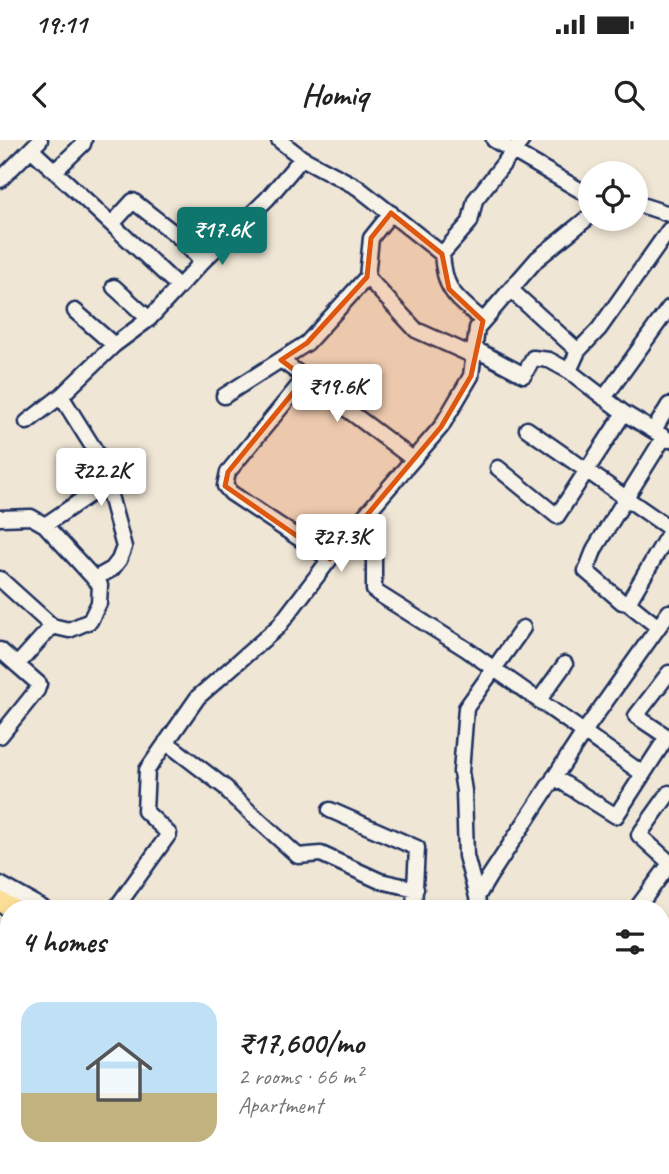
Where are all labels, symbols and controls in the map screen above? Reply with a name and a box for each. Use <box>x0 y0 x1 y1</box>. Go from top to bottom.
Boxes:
text: 19:11 <box>35 8 87 41</box>
text: Homiq <box>301 74 368 115</box>
icon: back <box>21 76 59 114</box>
icon: search <box>610 76 648 114</box>
map controls <box>578 161 648 231</box>
button: locate <box>578 161 648 231</box>
pin: ₹17.6K <box>165 208 279 267</box>
text: ₹17.6K <box>193 215 251 244</box>
pin: ₹19.6K <box>280 364 394 424</box>
text: ₹19.6K <box>308 372 366 401</box>
pin: ₹22.2K <box>44 448 158 508</box>
text: ₹22.2K <box>72 456 130 485</box>
pin: ₹27.3K <box>284 514 398 574</box>
text: ₹27.3K <box>312 522 370 551</box>
text: 4 homes <box>21 923 106 961</box>
icon: filters <box>611 923 649 961</box>
text: ₹17,600/mo <box>238 1024 364 1062</box>
icon: home <box>77 1030 161 1114</box>
text: 2 rooms · 66 m² <box>238 1062 362 1091</box>
text: Apartment <box>238 1091 323 1120</box>

